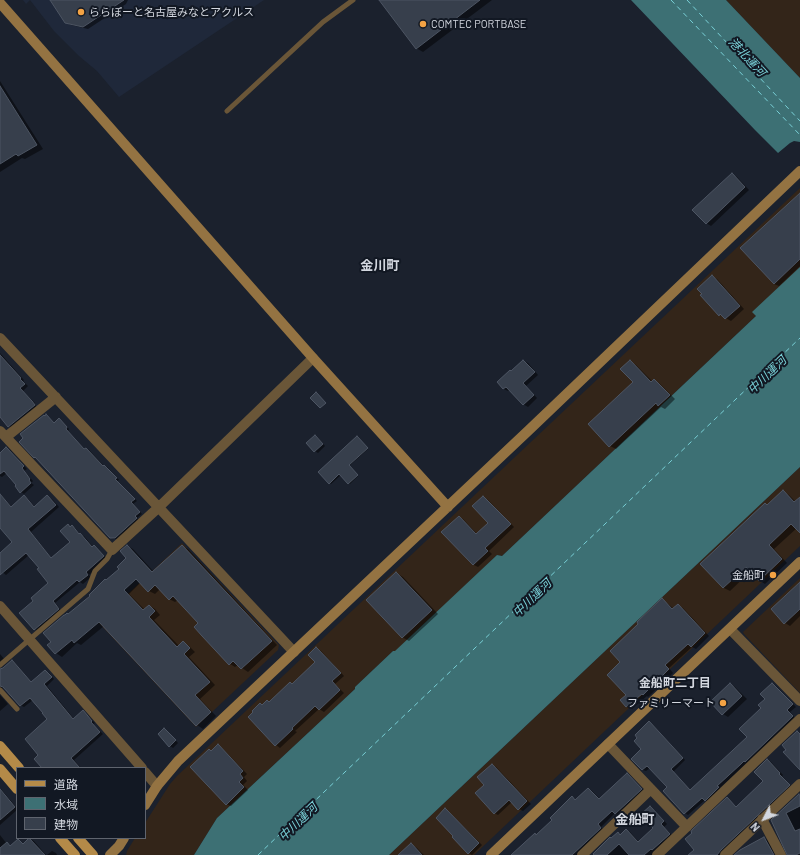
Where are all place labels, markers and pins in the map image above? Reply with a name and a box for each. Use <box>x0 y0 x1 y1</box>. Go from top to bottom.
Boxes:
place label: ららぽーと名古屋みなとアクルス <box>89 5 254 19</box>
marker: ららぽーと名古屋みなとアクルス <box>76 7 86 17</box>
place label: COMTEC PORTBASE <box>431 17 527 31</box>
marker: COMTEC PORTBASE <box>418 19 428 29</box>
place label: 金船町 <box>732 568 765 582</box>
marker: 金船町 <box>768 570 778 580</box>
place label: ファミリーマート <box>627 696 715 710</box>
marker: ファミリーマート <box>718 698 728 708</box>

